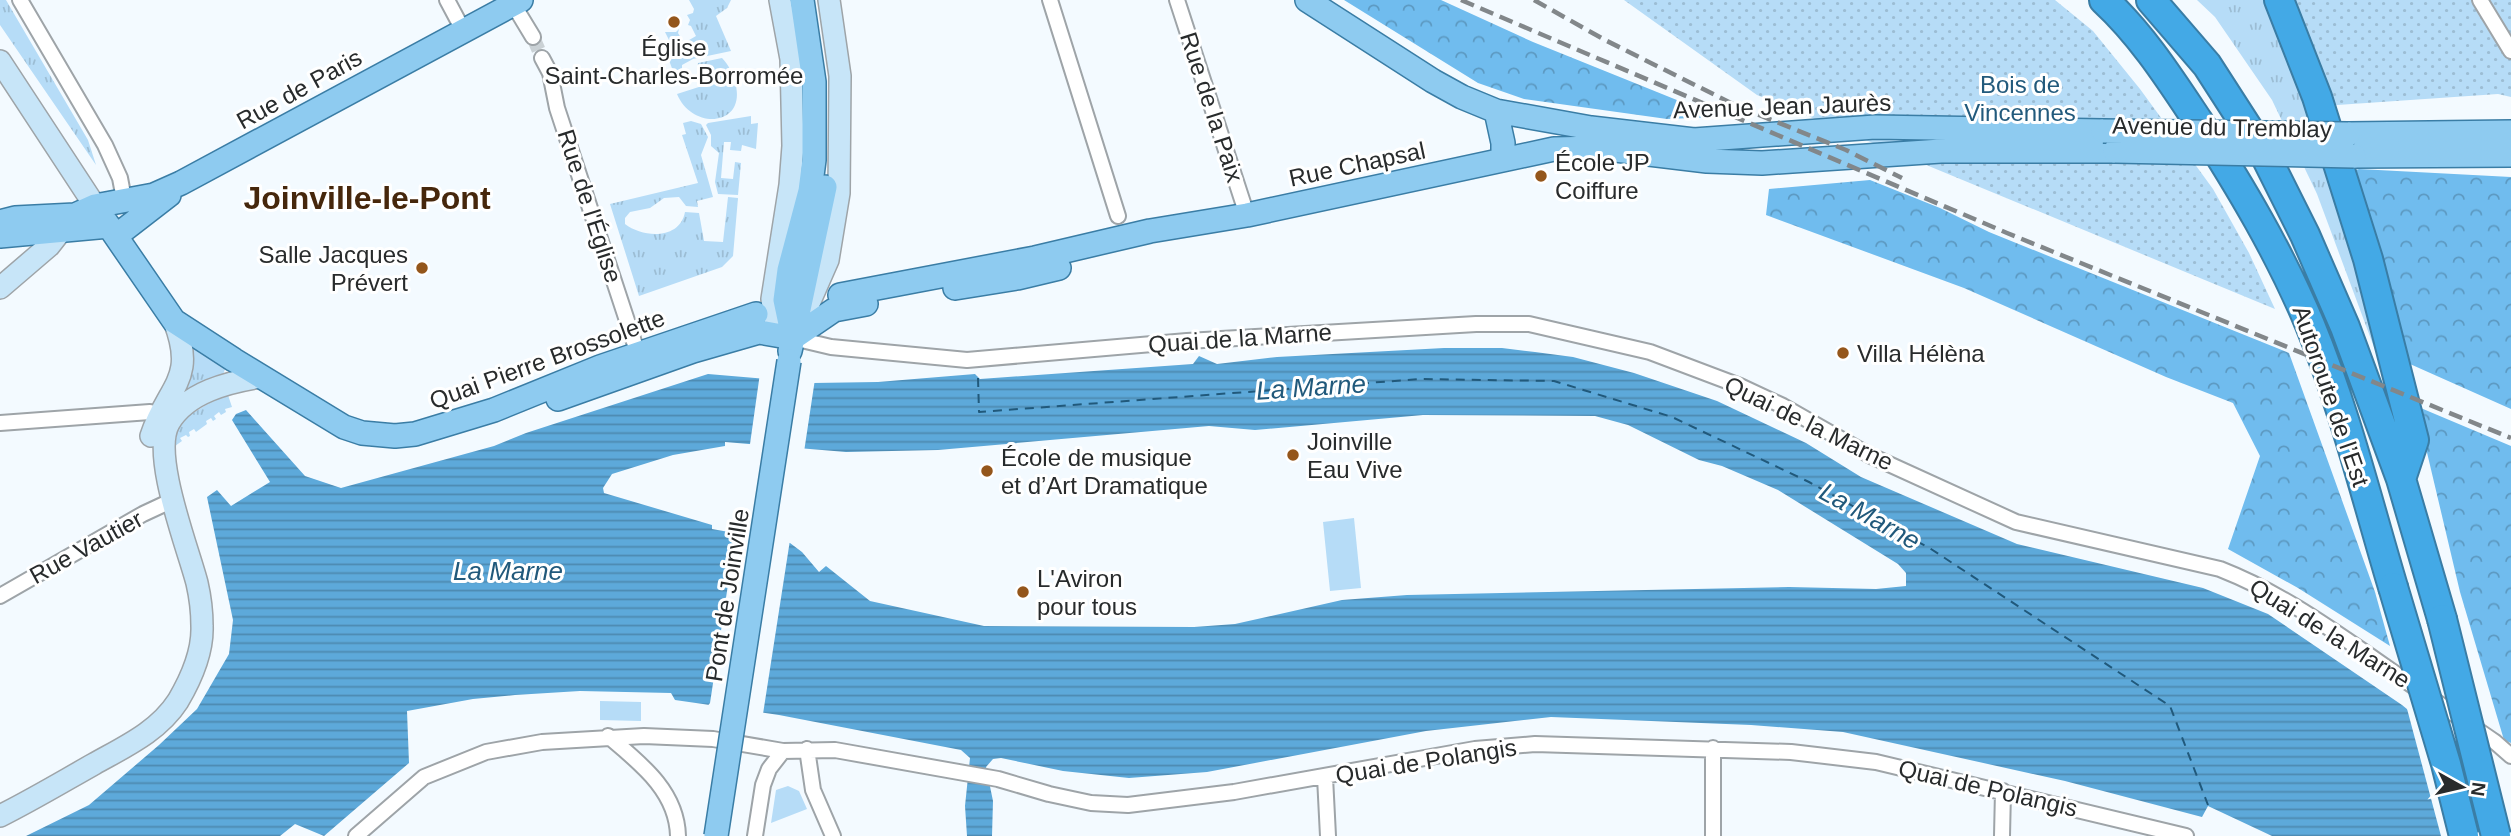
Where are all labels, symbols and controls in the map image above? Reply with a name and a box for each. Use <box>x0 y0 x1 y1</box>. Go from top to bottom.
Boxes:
marker: Église Saint-Charles-Borromée <box>666 14 682 30</box>
street label: Rue de la Paix <box>1175 29 1249 185</box>
place label: Église Saint-Charles-Borromée <box>545 34 803 89</box>
street label: Rue de Paris <box>232 44 366 134</box>
park label: Bois de Vincennes <box>1964 71 2076 126</box>
street label: Avenue Jean Jaurès <box>1672 89 1892 123</box>
street label: Avenue du Tremblay <box>2112 112 2332 142</box>
street label: Rue de l'Église <box>553 126 627 286</box>
street label: Rue Chapsal <box>1286 136 1428 192</box>
place label: École JP Coiffure <box>1555 149 1650 204</box>
marker: École JP Coiffure <box>1533 168 1549 184</box>
district label: Joinville-le-Pont <box>243 180 491 216</box>
place label: Salle Jacques Prévert <box>259 241 408 296</box>
marker: Salle Jacques Prévert <box>414 260 430 276</box>
street label: Autoroute de l’Est <box>2287 302 2375 490</box>
street label: Quai Pierre Brossolette <box>426 304 668 414</box>
street label: Quai de la Marne <box>1147 318 1333 358</box>
place label: Villa Hélèna <box>1857 340 1985 367</box>
marker: Villa Hélèna <box>1835 345 1851 361</box>
water label: La Marne <box>1255 368 1367 406</box>
street label: Quai de la Marne <box>1720 371 1898 475</box>
place label: Joinville Eau Vive <box>1307 428 1403 483</box>
place label: École de musique et d’Art Dramatique <box>1001 444 1208 499</box>
marker: Joinville Eau Vive <box>1285 447 1301 463</box>
marker: École de musique et d’Art Dramatique <box>979 463 995 479</box>
water label: La Marne <box>1815 476 1925 556</box>
street label: Rue Vautier <box>25 505 147 589</box>
street label: Pont de Joinville <box>700 507 754 683</box>
water label: La Marne <box>453 556 563 586</box>
place label: L'Aviron pour tous <box>1037 565 1137 620</box>
street label: Quai de la Marne <box>2245 573 2415 693</box>
marker: L'Aviron pour tous <box>1015 584 1031 600</box>
street label: Quai de Polangis <box>1334 733 1518 789</box>
north arrow <box>2427 752 2497 822</box>
street label: Quai de Polangis <box>1896 754 2080 822</box>
text: N <box>2467 781 2490 798</box>

